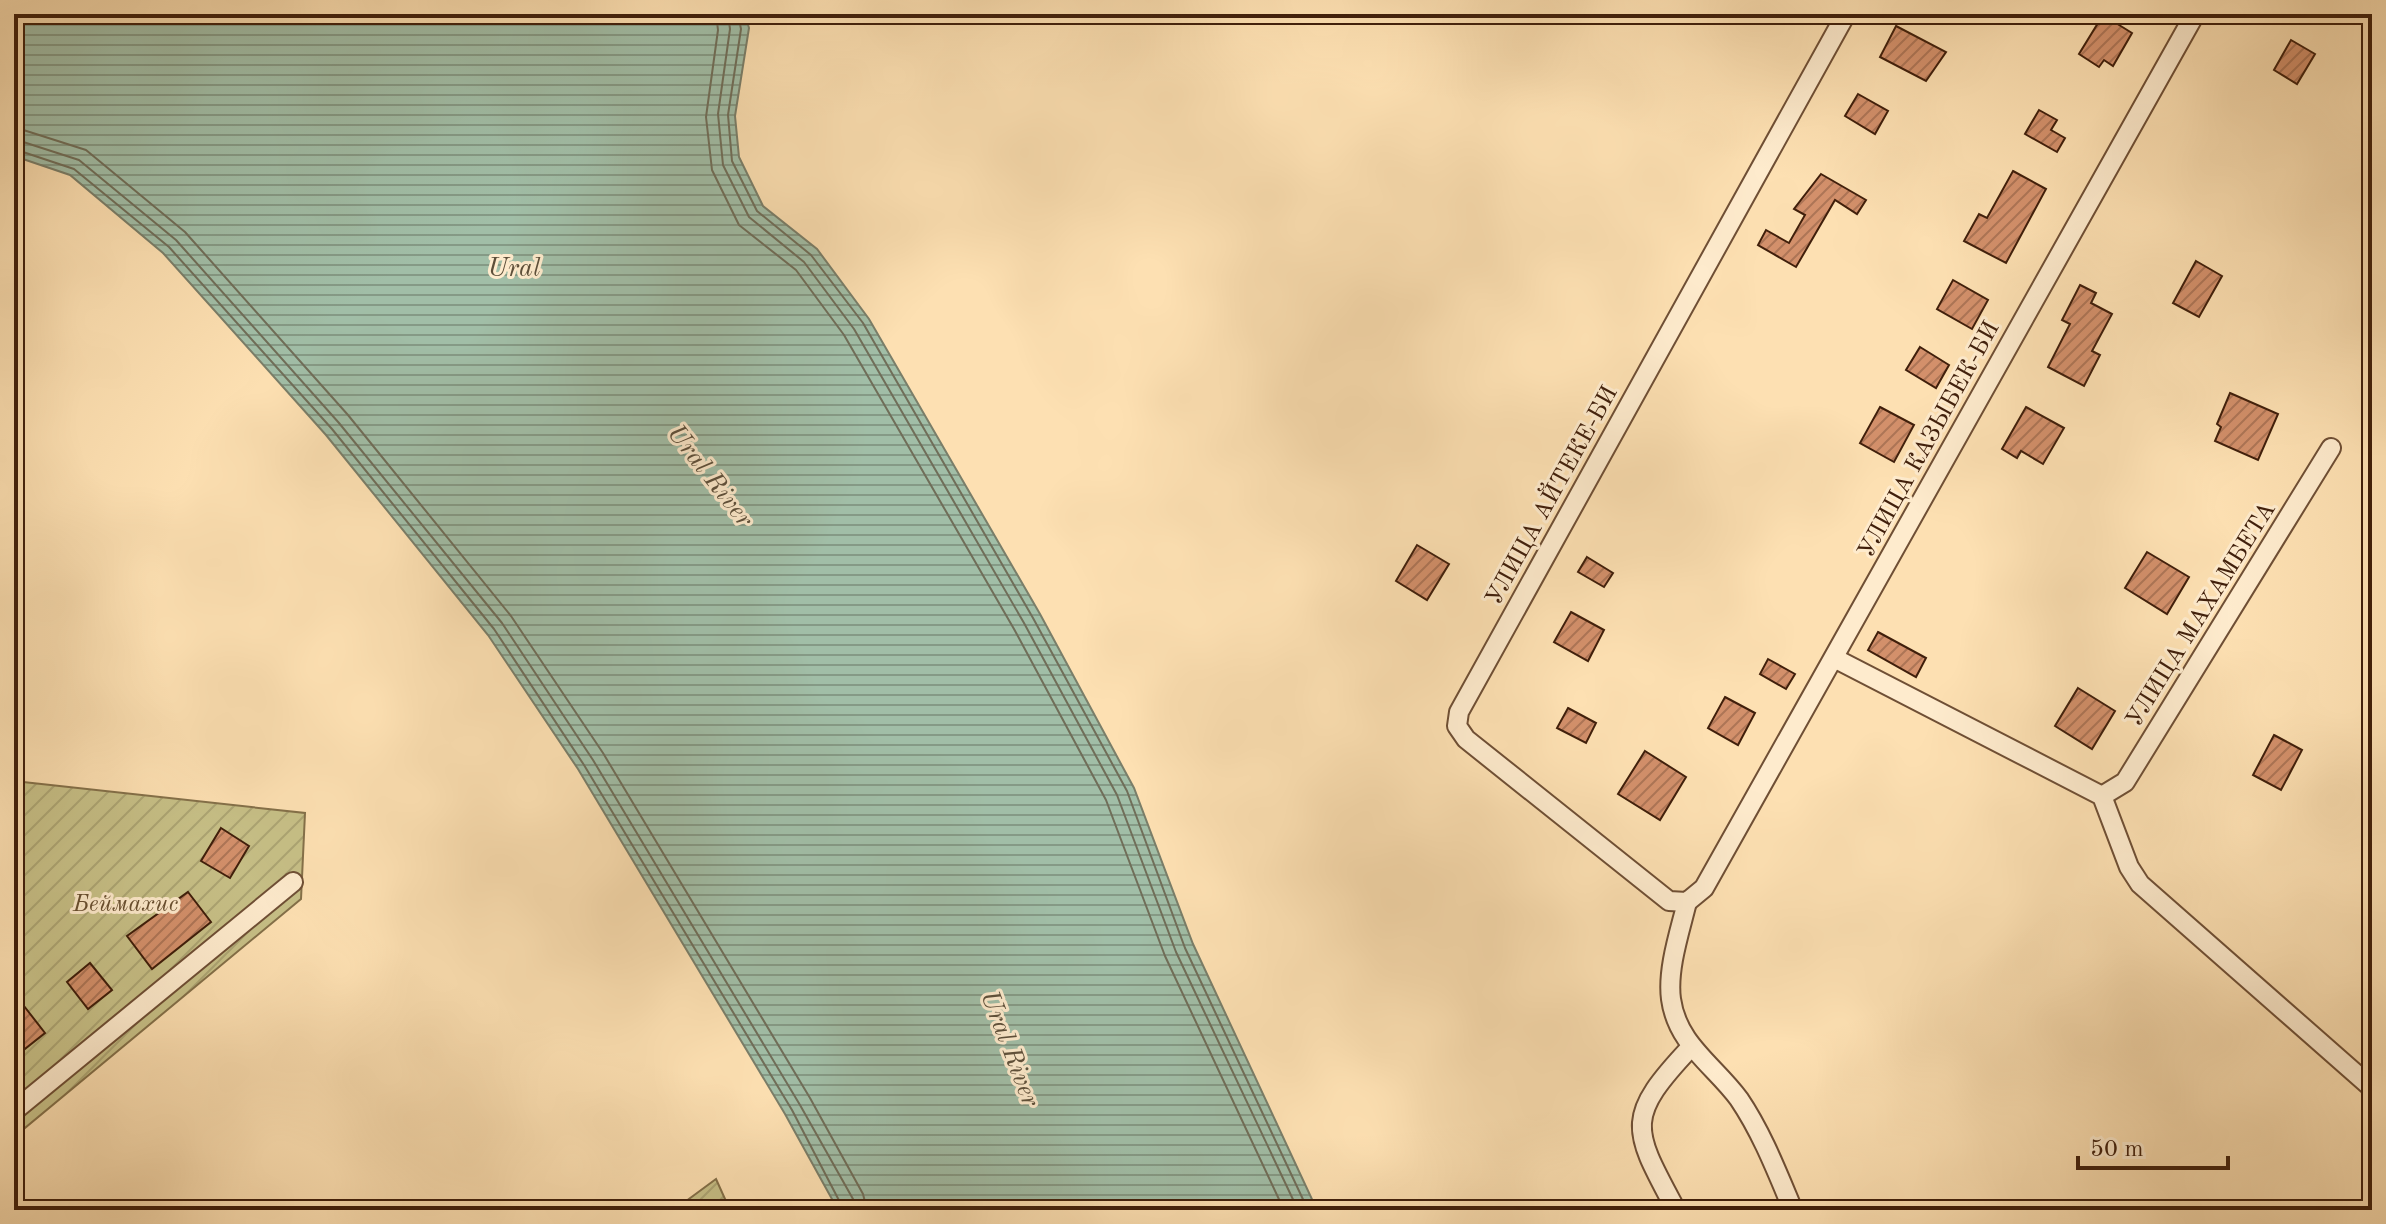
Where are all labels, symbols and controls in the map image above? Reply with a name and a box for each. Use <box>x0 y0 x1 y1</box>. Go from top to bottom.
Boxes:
water label: Ural <box>487 256 541 282</box>
street label: УЛИЦА КАЗЫБЕК-БИ <box>1855 318 2005 562</box>
street label: УЛИЦА АЙТЕКЕ-БИ <box>1478 380 1623 610</box>
water label: Ural River <box>662 420 758 533</box>
street label: УЛИЦА МАХАМБЕТА <box>2123 499 2281 732</box>
park label: Беймахис <box>72 893 179 917</box>
water label: Ural River <box>975 987 1043 1111</box>
scale bar <box>2078 1120 2228 1170</box>
text: 50 m <box>2090 1138 2144 1162</box>

